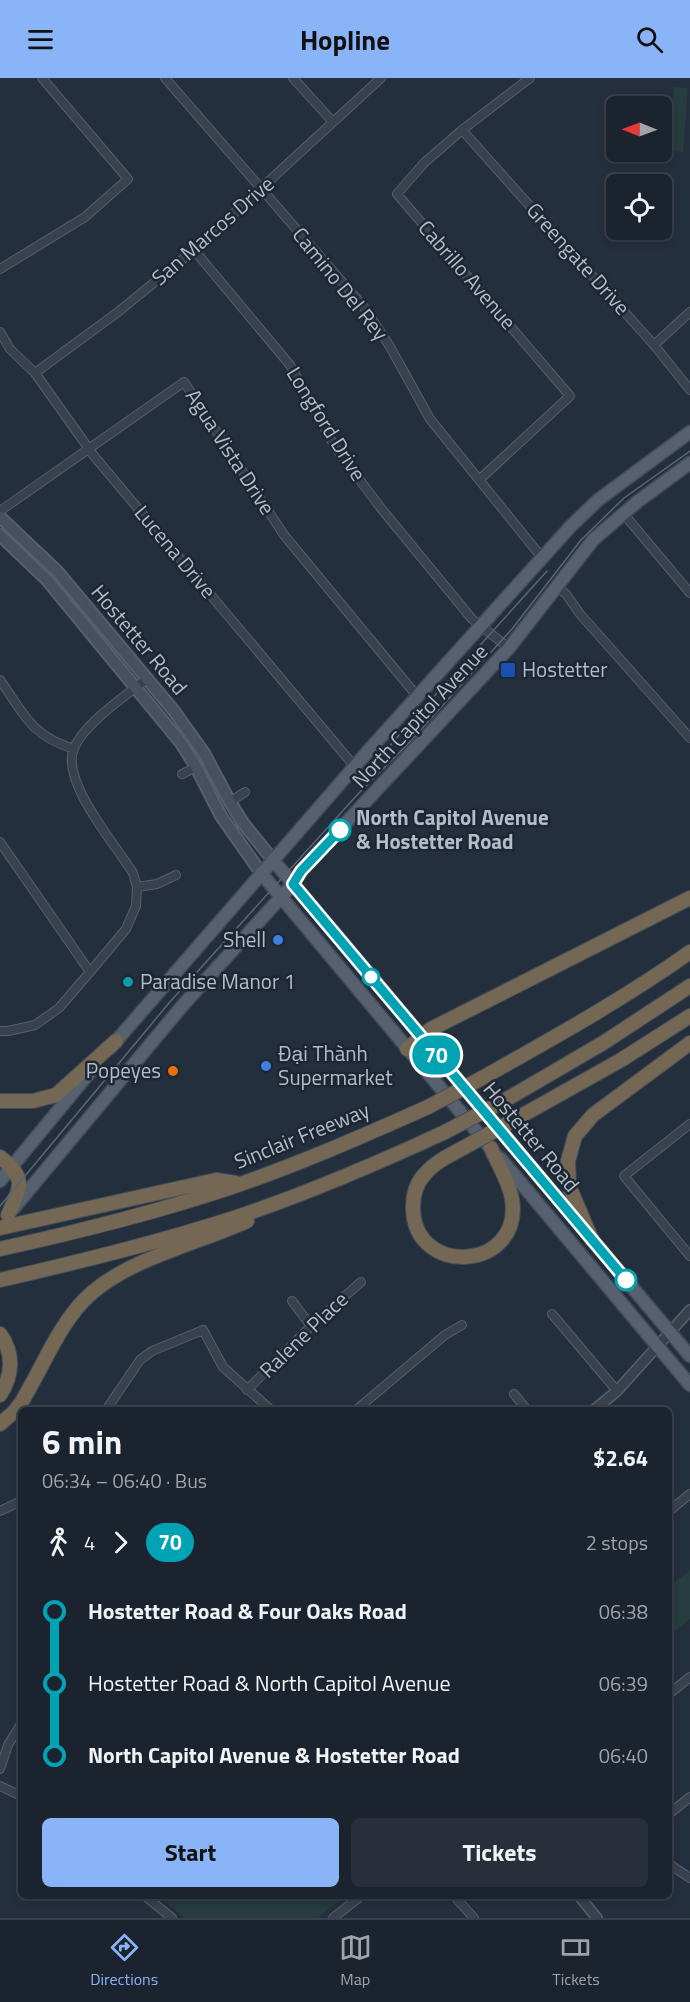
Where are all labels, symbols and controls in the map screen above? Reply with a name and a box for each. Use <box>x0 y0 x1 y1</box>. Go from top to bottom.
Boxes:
text: Hopline <box>300 19 390 60</box>
icon: menu <box>24 23 57 56</box>
icon: search <box>633 23 666 56</box>
north arrow <box>606 96 672 162</box>
map controls <box>606 96 672 240</box>
street label: San Marcos Drive <box>144 168 281 293</box>
button: locate <box>606 174 672 240</box>
street label: Greengate Drive <box>519 195 638 322</box>
street label: Cabrillo Avenue <box>411 213 524 336</box>
street label: Camino Del Rey <box>285 220 397 347</box>
street label: Longford Drive <box>279 360 375 487</box>
street label: Agua Vista Drive <box>178 382 284 521</box>
street label: Lucena Drive <box>127 498 224 605</box>
street label: Hostetter Road <box>84 577 196 702</box>
street label: North Capitol Avenue <box>344 636 495 795</box>
place label: Hostetter <box>522 653 607 685</box>
marker: Hostetter <box>499 661 517 679</box>
place label: North Capitol Avenue & Hostetter Road <box>356 801 549 857</box>
marker: North Capitol Avenue & Hostetter Road <box>329 819 351 841</box>
place label: Shell <box>223 923 266 955</box>
marker: Shell <box>271 933 285 947</box>
place label: Paradise Manor 1 <box>140 965 296 997</box>
unlabelled marker <box>362 968 380 986</box>
marker: Paradise Manor 1 <box>121 975 135 989</box>
line badge: 70 <box>409 1036 463 1074</box>
place label: Đại Thành Supermarket <box>278 1037 393 1093</box>
text: 70 <box>424 1039 448 1071</box>
place label: Popeyes <box>86 1054 161 1086</box>
marker: Đại Thành Supermarket <box>259 1059 273 1073</box>
marker: Popeyes <box>166 1064 180 1078</box>
street label: Hostetter Road <box>476 1074 588 1199</box>
street label: Sinclair Freeway <box>229 1093 374 1177</box>
unlabelled marker <box>615 1269 637 1291</box>
street label: Ralene Place <box>252 1284 355 1385</box>
text: 6 min <box>42 1417 122 1467</box>
text: $2.64 <box>593 1441 648 1475</box>
text: 06:34 – 06:40 · Bus <box>42 1465 207 1496</box>
icon: walk <box>42 1526 75 1559</box>
icon: forward <box>104 1526 137 1559</box>
text: 70 <box>158 1526 182 1558</box>
text: 4 <box>84 1527 95 1558</box>
text: 2 stops <box>586 1527 648 1558</box>
text: Hostetter Road & Four Oaks Road <box>88 1594 407 1628</box>
text: 06:38 <box>599 1596 648 1627</box>
text: Hostetter Road & North Capitol Avenue <box>88 1666 451 1700</box>
text: 06:39 <box>599 1668 648 1699</box>
text: North Capitol Avenue & Hostetter Road <box>88 1738 460 1772</box>
text: 06:40 <box>599 1740 648 1771</box>
button: Start <box>42 1818 339 1887</box>
button: Tickets <box>351 1818 648 1887</box>
tab: Directions <box>90 1931 158 1991</box>
tab: Map <box>339 1931 372 1991</box>
tab: Tickets <box>552 1931 600 1991</box>

